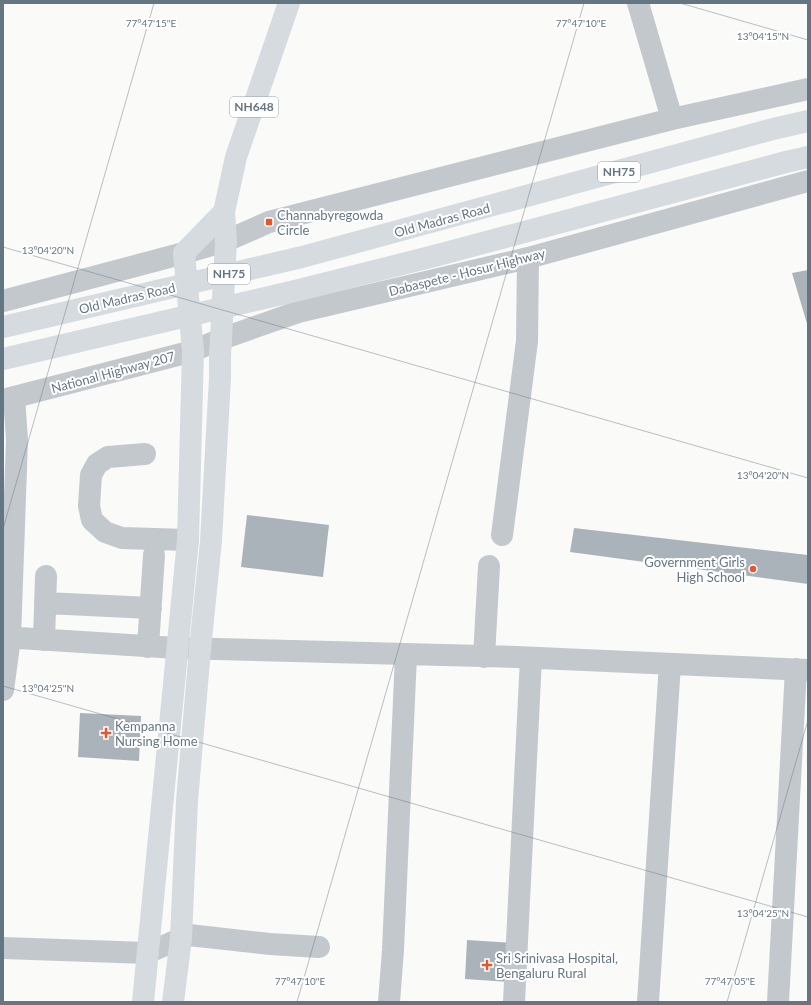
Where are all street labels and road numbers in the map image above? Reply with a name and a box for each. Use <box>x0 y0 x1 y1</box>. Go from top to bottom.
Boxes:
road number: NH648 <box>230 97 278 117</box>
road number: NH75 <box>598 162 640 182</box>
street label: Old Madras Road <box>392 200 492 240</box>
street label: Dabaspete - Hosur Highway <box>387 245 547 299</box>
road number: NH75 <box>208 264 250 284</box>
street label: Old Madras Road <box>77 279 177 317</box>
street label: National Highway 207 <box>49 348 177 396</box>

